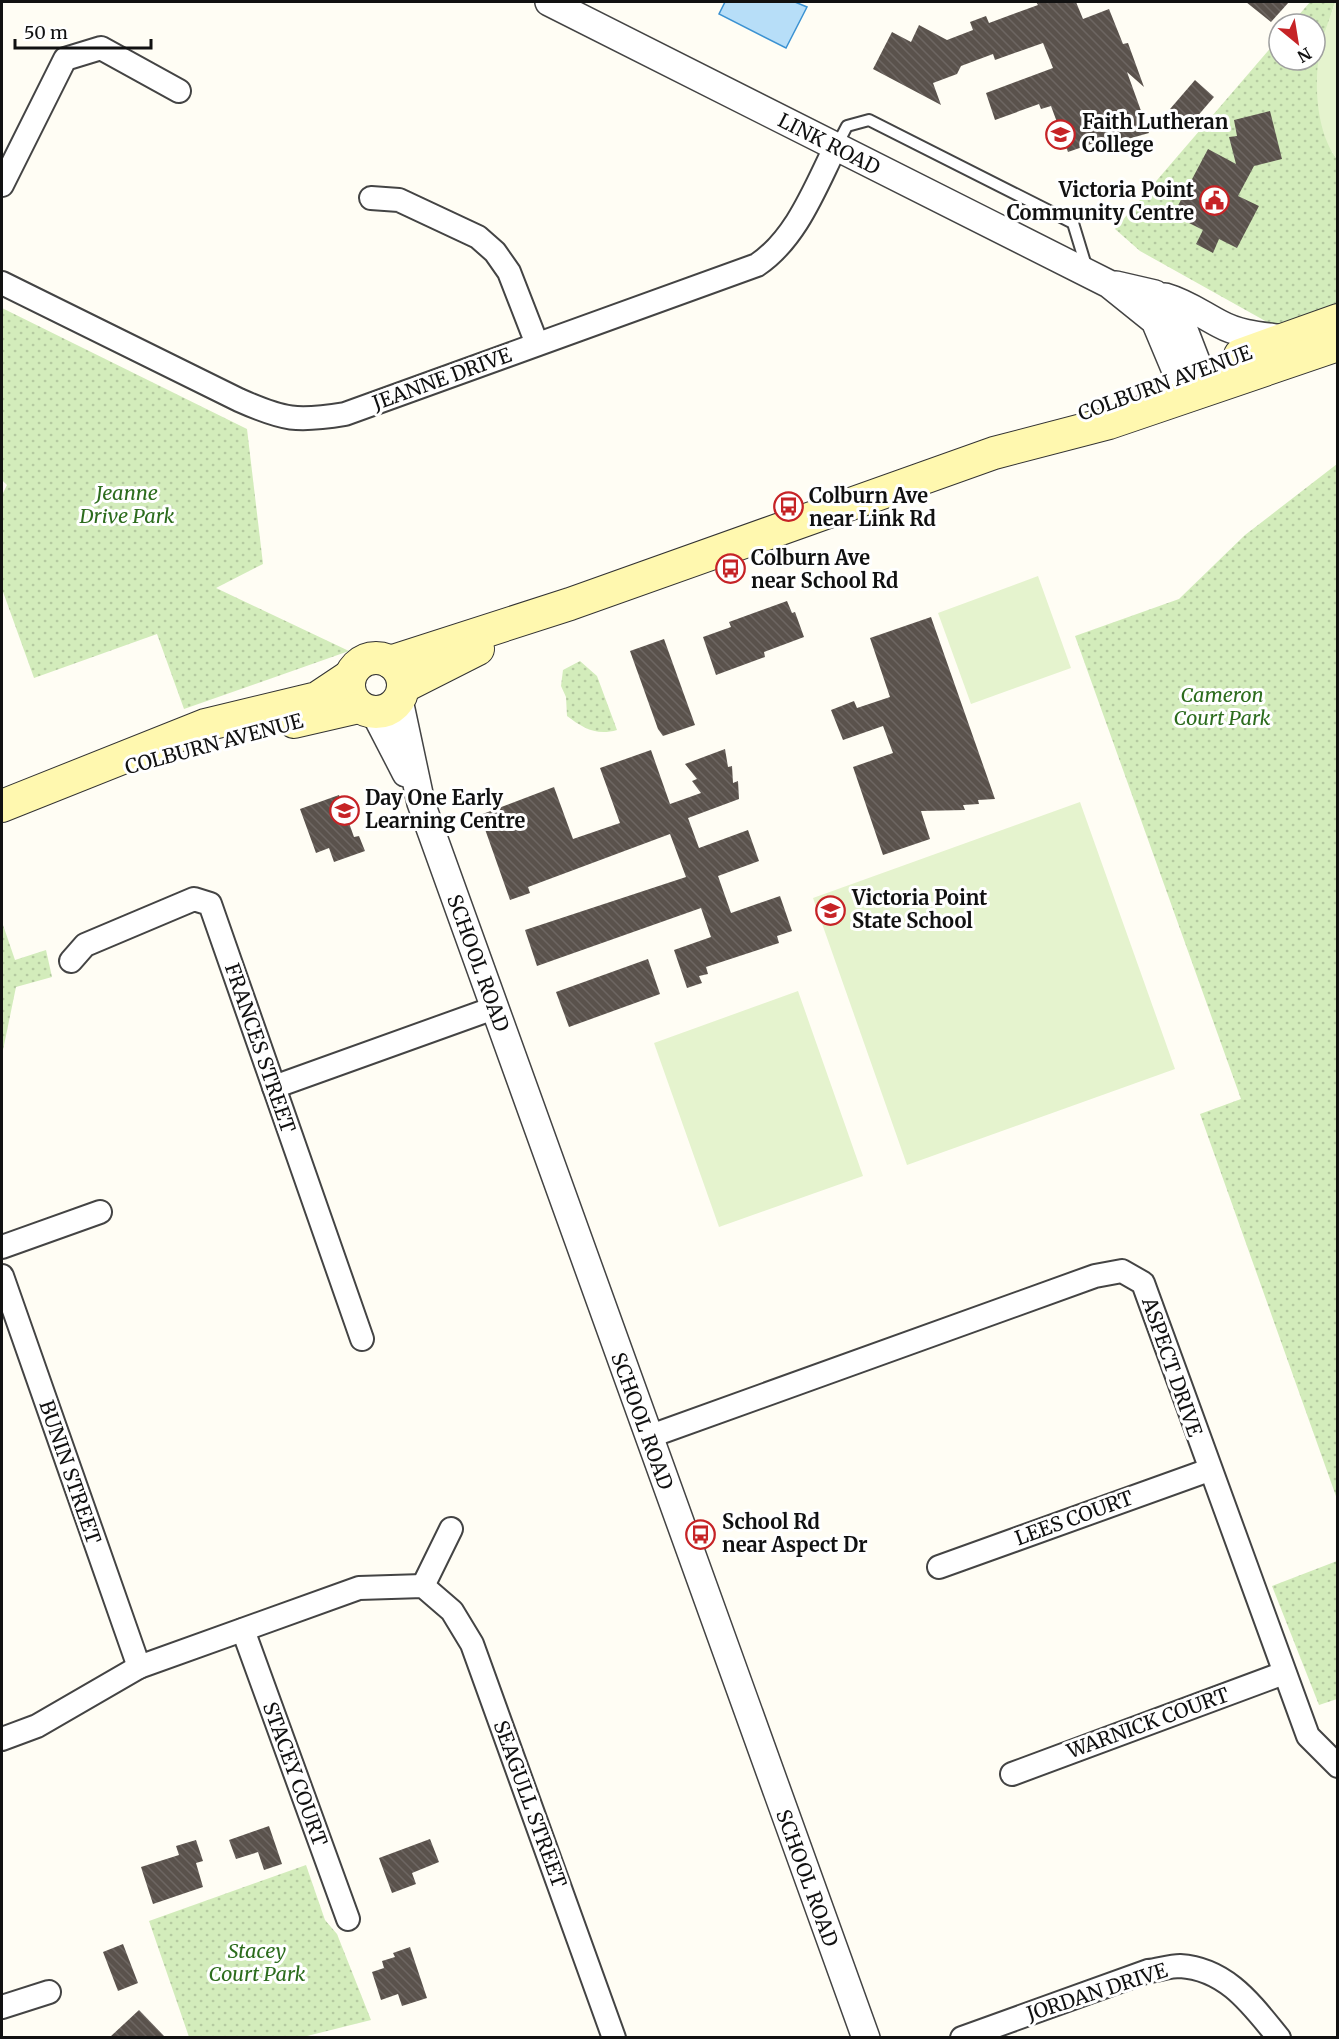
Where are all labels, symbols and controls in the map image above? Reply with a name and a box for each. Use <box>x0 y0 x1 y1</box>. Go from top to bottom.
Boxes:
scale bar <box>15 12 152 50</box>
north arrow <box>1267 12 1327 72</box>
text: 50 m <box>24 21 68 44</box>
text: N <box>1294 43 1315 67</box>
street label: LINK ROAD <box>774 107 884 180</box>
place label: Faith Lutheran College <box>1082 109 1229 157</box>
school or university icon: Faith Lutheran College <box>1045 118 1077 150</box>
place label: Victoria Point Community Centre <box>1007 177 1194 225</box>
public building icon: Victoria Point Community Centre <box>1199 185 1231 217</box>
street label: COLBURN AVENUE <box>1074 339 1256 426</box>
street label: JEANNE DRIVE <box>368 342 515 416</box>
park label: Jeanne Drive Park <box>79 480 175 528</box>
place label: Colburn Ave near Link Rd <box>809 483 936 531</box>
bus stop icon: Colburn Ave near Link Rd <box>772 491 804 523</box>
place label: Colburn Ave near School Rd <box>751 545 898 593</box>
bus stop icon: Colburn Ave near School Rd <box>714 553 746 585</box>
park label: Cameron Court Park <box>1173 682 1271 730</box>
street label: COLBURN AVENUE <box>122 708 306 779</box>
place label: Day One Early Learning Centre <box>365 785 525 833</box>
school or university icon: Day One Early Learning Centre <box>328 794 360 826</box>
place label: Victoria Point State School <box>851 885 987 933</box>
street label: SCHOOL ROAD <box>442 891 515 1035</box>
school or university icon: Victoria Point State School <box>815 894 847 926</box>
street label: FRANCES STREET <box>220 960 301 1136</box>
street label: ASPECT DRIVE <box>1137 1293 1208 1440</box>
street label: SCHOOL ROAD <box>606 1349 679 1493</box>
street label: BUNIN STREET <box>34 1397 107 1547</box>
street label: LEES COURT <box>1011 1485 1136 1550</box>
place label: School Rd near Aspect Dr <box>722 1509 868 1557</box>
bus stop icon: School Rd near Aspect Dr <box>685 1518 717 1550</box>
street label: WARNICK COURT <box>1063 1682 1232 1764</box>
street label: STACEY COURT <box>258 1699 333 1849</box>
street label: SEAGULL STREET <box>489 1717 572 1891</box>
street label: SCHOOL ROAD <box>771 1806 844 1950</box>
park label: Stacey Court Park <box>208 1938 306 1986</box>
street label: JORDAN DRIVE <box>1022 1957 1171 2026</box>

